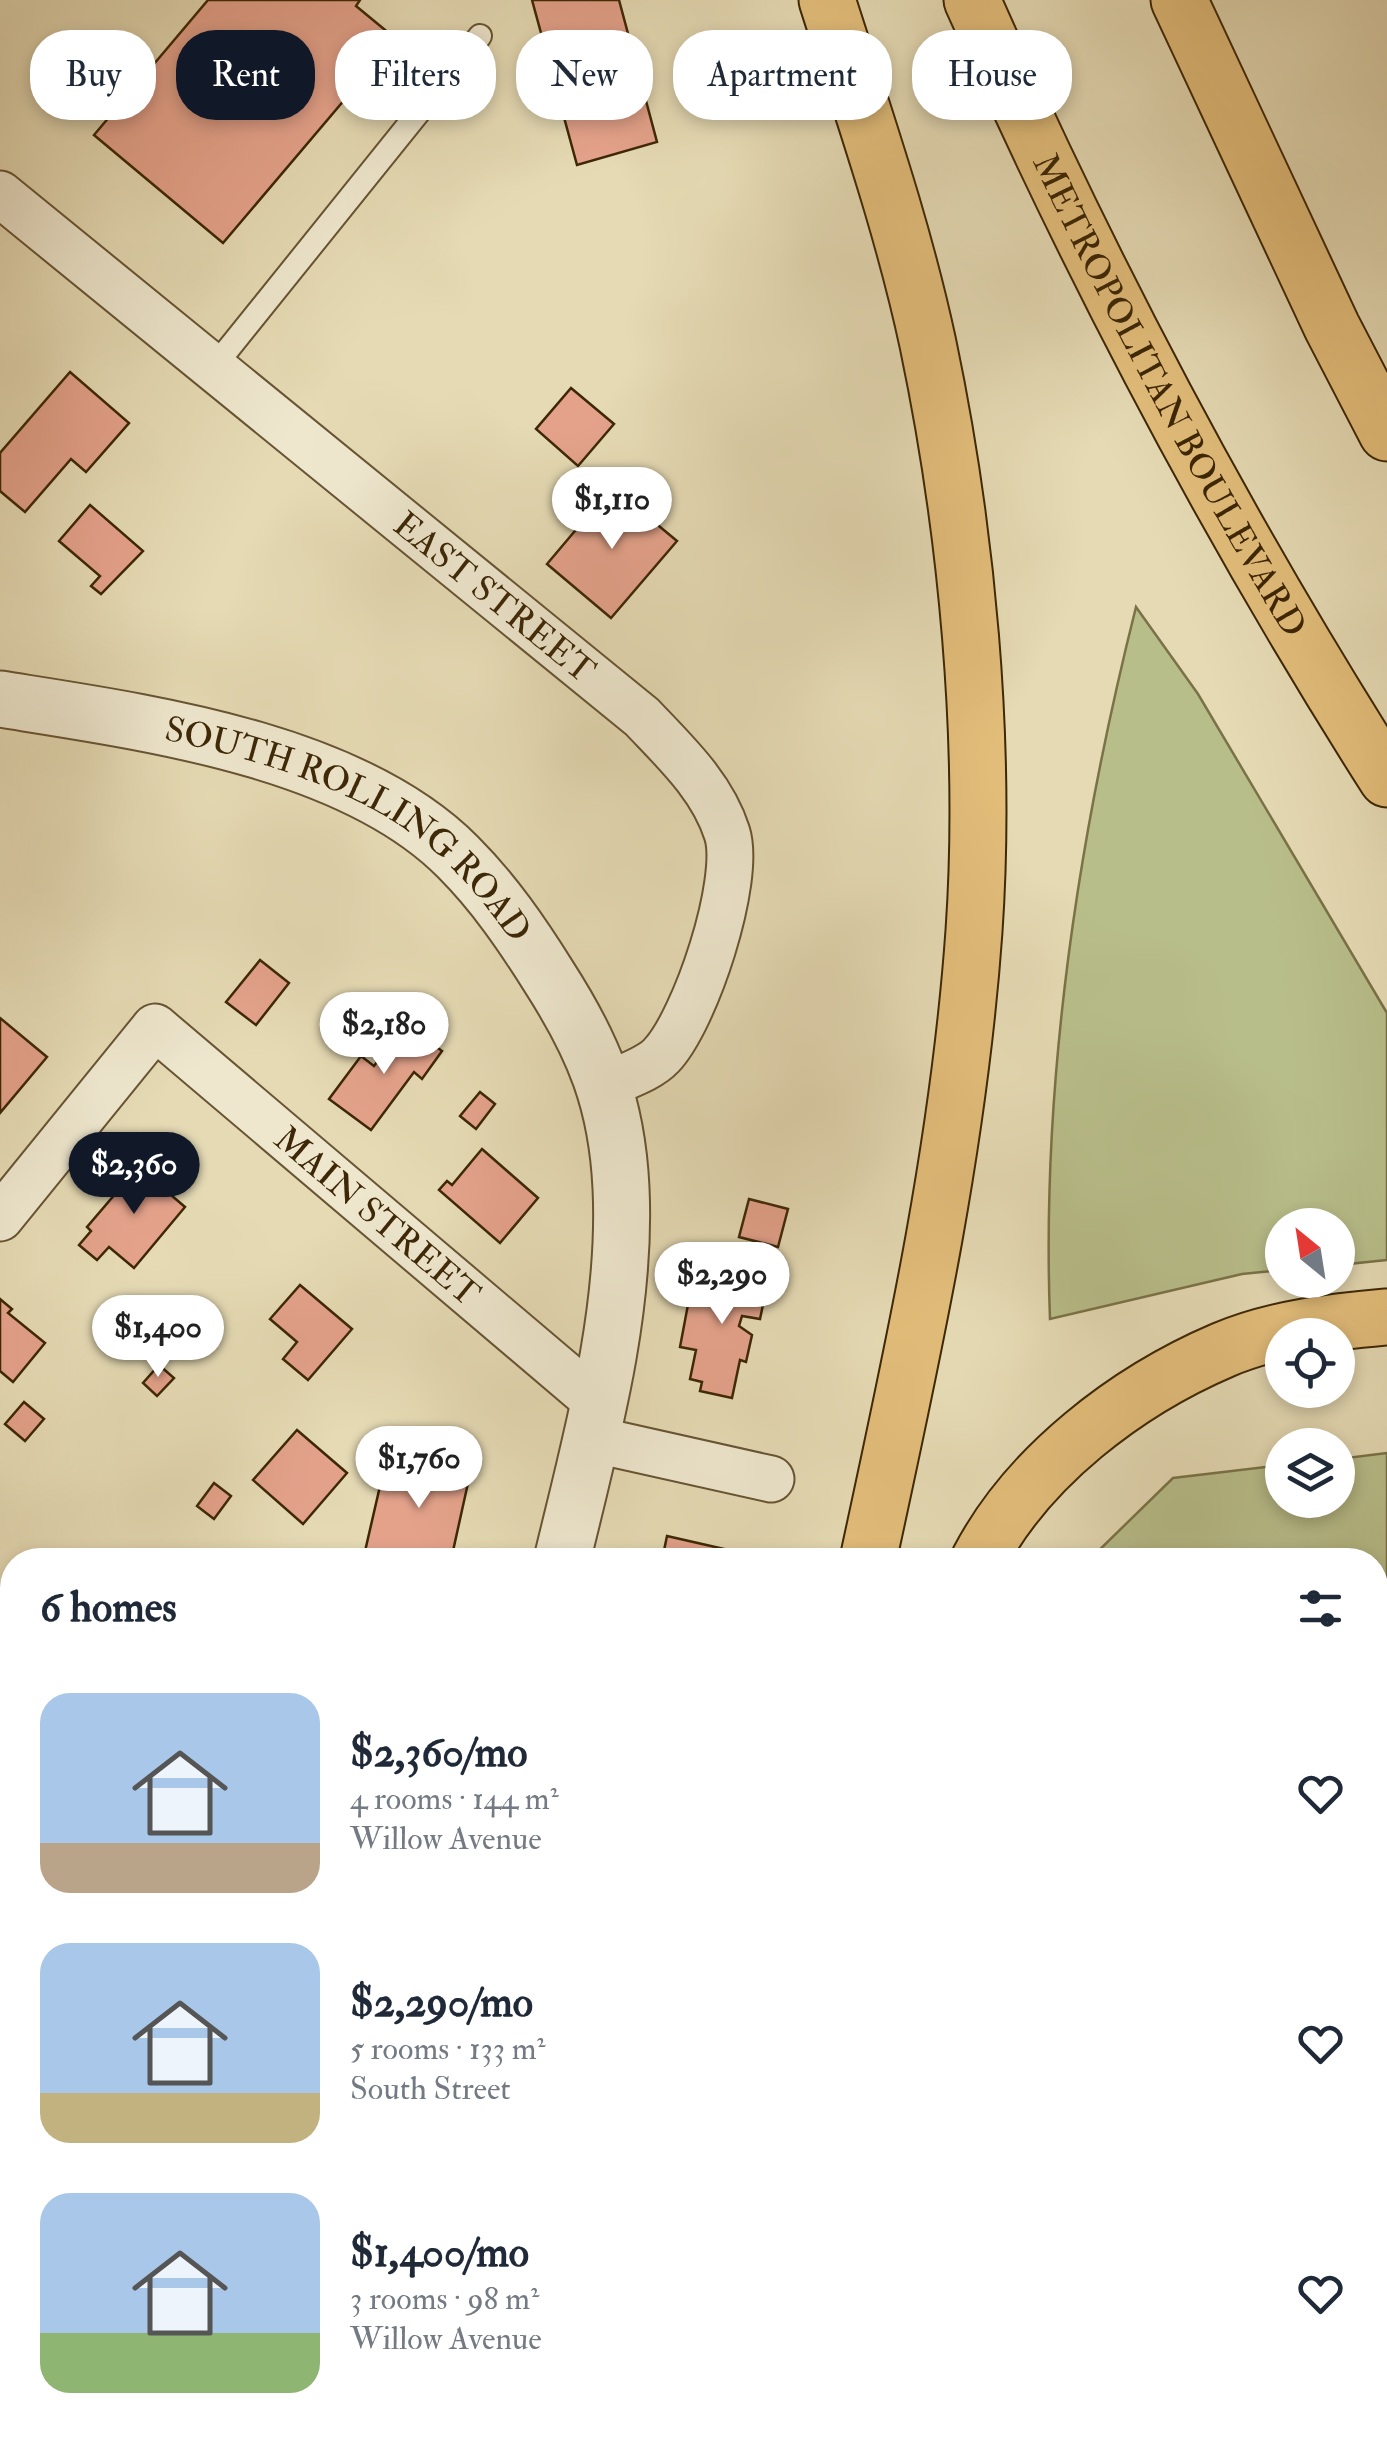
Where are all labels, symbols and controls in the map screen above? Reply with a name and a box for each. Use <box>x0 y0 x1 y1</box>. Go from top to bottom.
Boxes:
chip: Buy <box>30 30 156 120</box>
chip: Rent <box>176 30 315 120</box>
chip: Filters <box>335 30 496 120</box>
chip: New <box>516 30 653 120</box>
chip: Apartment <box>673 30 892 120</box>
chip: House <box>912 30 1072 120</box>
street label: METROPOLITAN BOULEVARD <box>1023 147 1316 645</box>
pin: $1,110 <box>531 467 693 552</box>
text: $1,110 <box>574 479 650 519</box>
street label: EAST STREET <box>384 503 604 693</box>
street label: SOUTH ROLLING ROAD <box>161 707 540 951</box>
pin: $2,180 <box>303 992 465 1077</box>
text: $2,180 <box>342 1004 426 1044</box>
street label: MAIN STREET <box>265 1117 489 1316</box>
pin: $2,360 <box>53 1132 215 1217</box>
text: $2,360 <box>91 1144 177 1184</box>
north arrow <box>1265 1208 1355 1298</box>
map controls <box>1265 1208 1355 1518</box>
pin: $2,290 <box>641 1242 803 1327</box>
text: $2,290 <box>677 1254 767 1294</box>
pin: $1,400 <box>77 1295 239 1380</box>
text: $1,400 <box>114 1307 202 1347</box>
button: locate <box>1265 1318 1355 1408</box>
pin: $1,760 <box>338 1426 500 1511</box>
button: layers <box>1265 1428 1355 1518</box>
text: $1,760 <box>377 1438 461 1478</box>
icon: filters <box>1293 1581 1348 1636</box>
text: 6 homes <box>40 1582 177 1634</box>
text: $2,360/mo <box>350 1727 527 1779</box>
icon: home <box>120 1733 240 1853</box>
icon: heart <box>1293 1766 1348 1821</box>
text: 4 rooms · 144 m² <box>350 1779 559 1819</box>
text: Willow Avenue <box>350 1819 542 1859</box>
text: $2,290/mo <box>350 1977 533 2029</box>
icon: home <box>120 1983 240 2103</box>
icon: heart <box>1293 2016 1348 2071</box>
text: 5 rooms · 133 m² <box>350 2029 546 2069</box>
text: South Street <box>350 2069 511 2109</box>
text: $1,400/mo <box>350 2227 529 2279</box>
icon: home <box>120 2233 240 2353</box>
icon: heart <box>1293 2266 1348 2321</box>
text: 3 rooms · 98 m² <box>350 2279 539 2319</box>
text: Willow Avenue <box>350 2319 542 2359</box>

